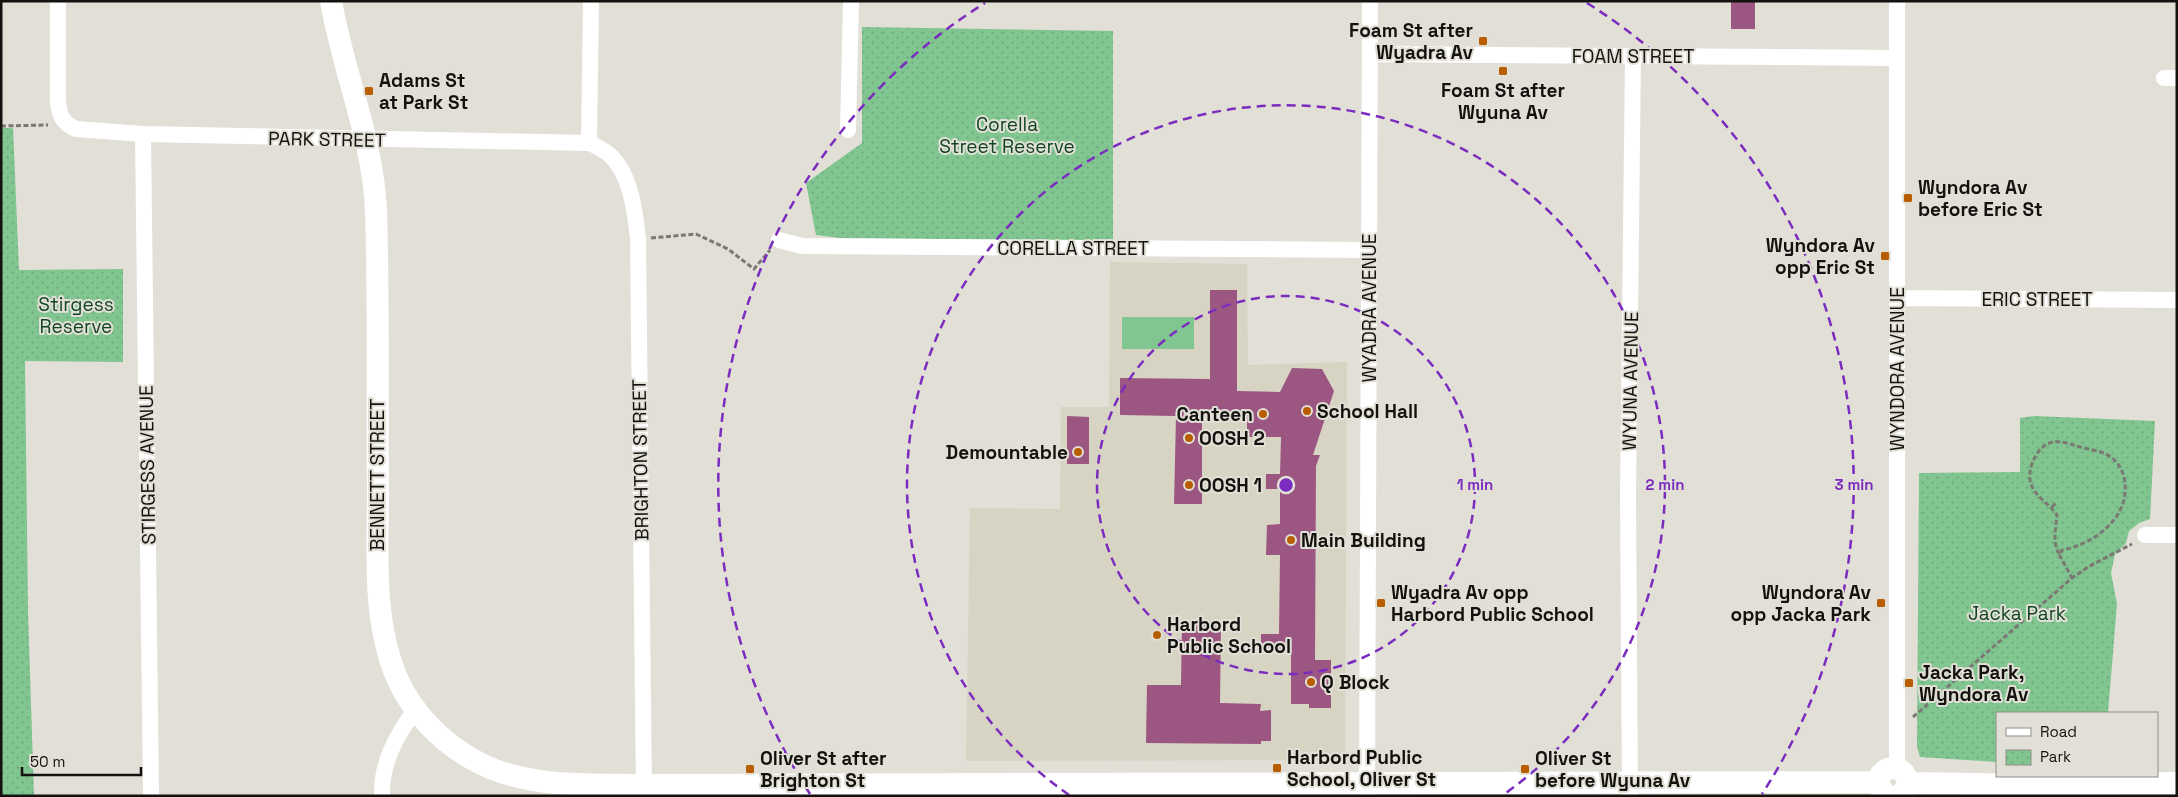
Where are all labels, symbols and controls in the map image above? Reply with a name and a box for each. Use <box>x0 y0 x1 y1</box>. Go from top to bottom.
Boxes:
place label: Foam St after Wyadra Av <box>1349 18 1474 65</box>
marker: Foam St after Wyadra Av <box>1477 35 1489 47</box>
street label: FOAM STREET <box>1572 44 1694 69</box>
marker: Foam St after Wyuna Av <box>1497 65 1509 77</box>
place label: Adams St at Park St <box>379 68 468 115</box>
place label: Foam St after Wyuna Av <box>1441 78 1565 125</box>
marker: Adams St at Park St <box>363 85 375 97</box>
park label: Corella Street Reserve <box>939 112 1075 159</box>
street label: PARK STREET <box>268 126 386 153</box>
place label: Wyndora Av before Eric St <box>1918 175 2043 222</box>
marker: Wyndora Av before Eric St <box>1902 192 1914 204</box>
street label: WYADRA AVENUE <box>1357 233 1382 383</box>
place label: Wyndora Av opp Eric St <box>1766 233 1876 280</box>
street label: CORELLA STREET <box>997 236 1149 261</box>
marker: Wyndora Av opp Eric St <box>1879 250 1891 262</box>
street label: WYNDORA AVENUE <box>1885 287 1910 451</box>
street label: ERIC STREET <box>1981 287 2093 312</box>
park label: Stirgess Reserve <box>38 292 114 339</box>
street label: WYUNA AVENUE <box>1617 311 1644 451</box>
street label: BRIGHTON STREET <box>627 379 654 541</box>
street label: STIRGESS AVENUE <box>134 385 161 545</box>
street label: BENNETT STREET <box>365 399 390 551</box>
place label: School Hall <box>1317 399 1418 424</box>
place label: Canteen <box>1176 402 1253 427</box>
marker: School Hall <box>1301 405 1313 417</box>
marker: Canteen <box>1257 408 1269 420</box>
place label: OOSH 2 <box>1199 426 1265 451</box>
marker: OOSH 2 <box>1183 432 1195 444</box>
place label: Demountable <box>946 440 1068 465</box>
marker: Demountable <box>1072 446 1084 458</box>
place label: OOSH 1 <box>1199 473 1262 498</box>
text: 1 min <box>1457 475 1493 494</box>
text: 2 min <box>1646 475 1684 494</box>
text: 3 min <box>1835 475 1873 494</box>
centre of rings <box>1277 476 1295 494</box>
marker: OOSH 1 <box>1183 479 1195 491</box>
place label: Main Building <box>1301 528 1426 553</box>
marker: Main Building <box>1285 534 1297 546</box>
place label: Wyadra Av opp Harbord Public School <box>1391 580 1594 627</box>
place label: Wyndora Av opp Jacka Park <box>1731 580 1872 627</box>
marker: Wyadra Av opp Harbord Public School <box>1375 597 1387 609</box>
marker: Wyndora Av opp Jacka Park <box>1875 597 1887 609</box>
park label: Jacka Park <box>1968 601 2066 626</box>
place label: Harbord Public School <box>1167 612 1291 659</box>
marker: Harbord Public School <box>1151 629 1163 641</box>
place label: Jacka Park, Wyndora Av <box>1919 660 2029 707</box>
place label: Q Block <box>1321 670 1390 695</box>
marker: Q Block <box>1305 676 1317 688</box>
marker: Jacka Park, Wyndora Av <box>1903 677 1915 689</box>
legend <box>1996 712 2158 777</box>
text: Road <box>2040 722 2077 741</box>
scale bar <box>22 744 141 776</box>
place label: Harbord Public School, Oliver St <box>1287 745 1436 792</box>
place label: Oliver St after Brighton St <box>760 746 887 793</box>
place label: Oliver St before Wyuna Av <box>1535 746 1691 793</box>
text: Park <box>2040 747 2071 766</box>
text: 50 m <box>30 752 65 771</box>
marker: Harbord Public School, Oliver St <box>1271 762 1283 774</box>
marker: Oliver St after Brighton St <box>744 763 756 775</box>
marker: Oliver St before Wyuna Av <box>1519 763 1531 775</box>

